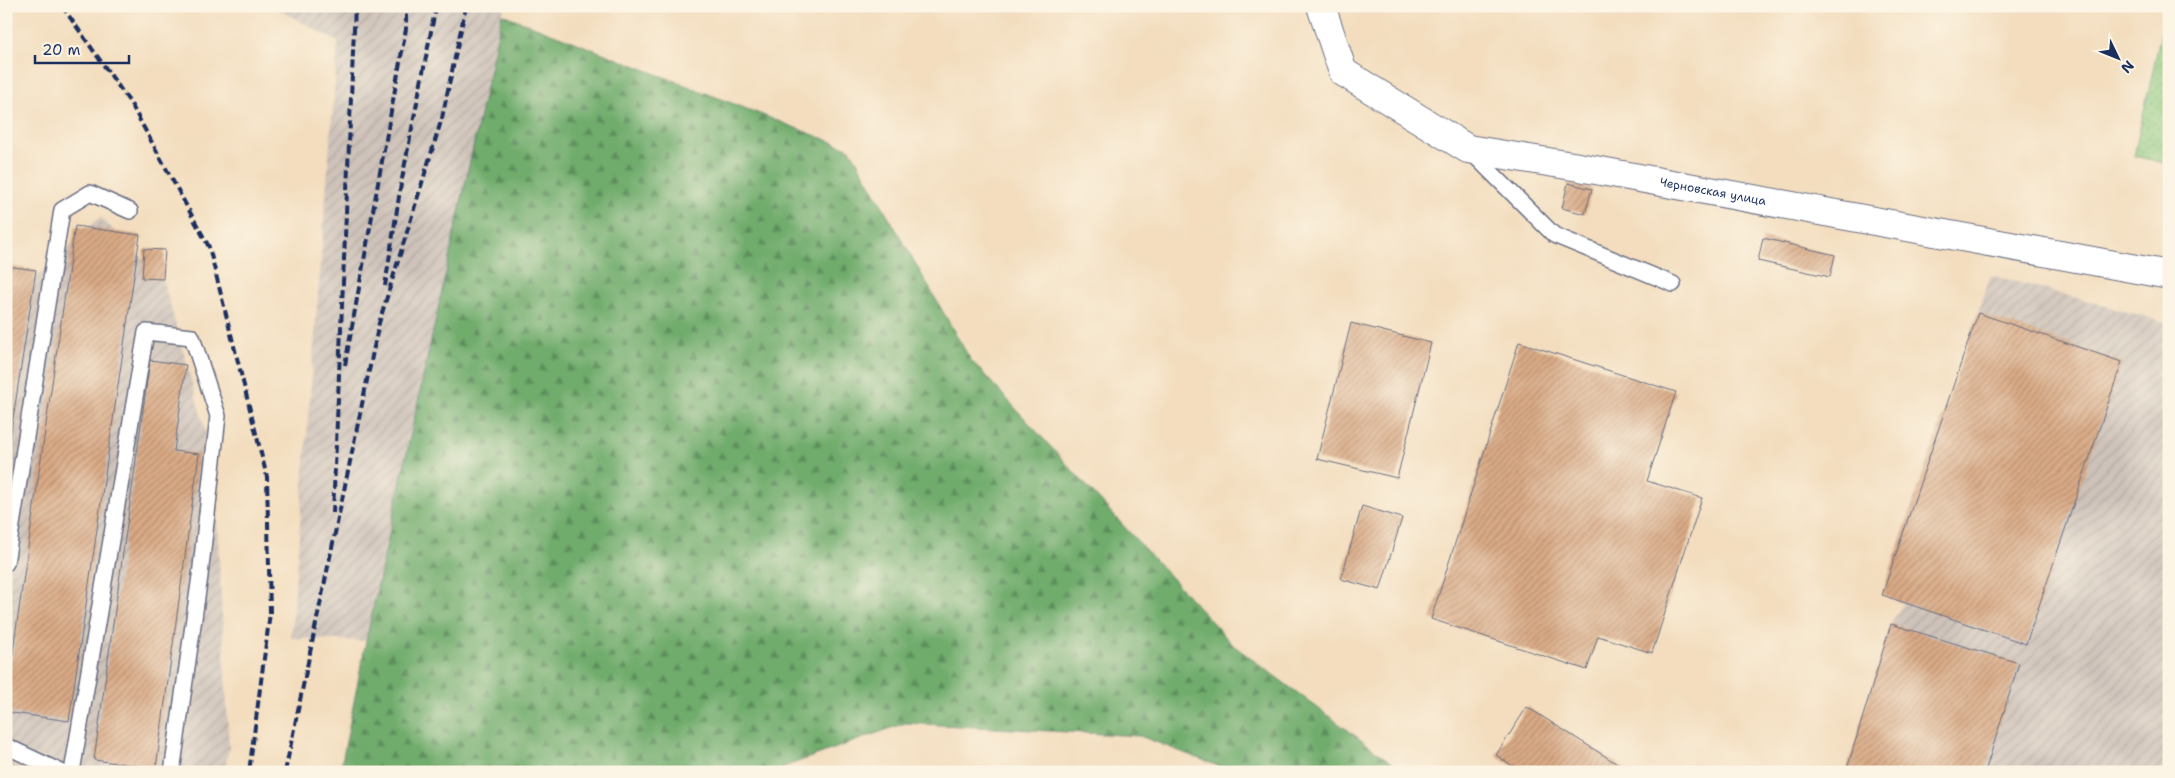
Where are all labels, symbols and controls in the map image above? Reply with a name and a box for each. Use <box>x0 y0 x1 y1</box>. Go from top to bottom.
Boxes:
scale bar <box>35 32 129 64</box>
north arrow <box>2092 32 2142 82</box>
text: 20 m <box>42 40 81 60</box>
text: N <box>2117 57 2138 77</box>
street label: Черновская улица <box>1658 174 1768 209</box>

